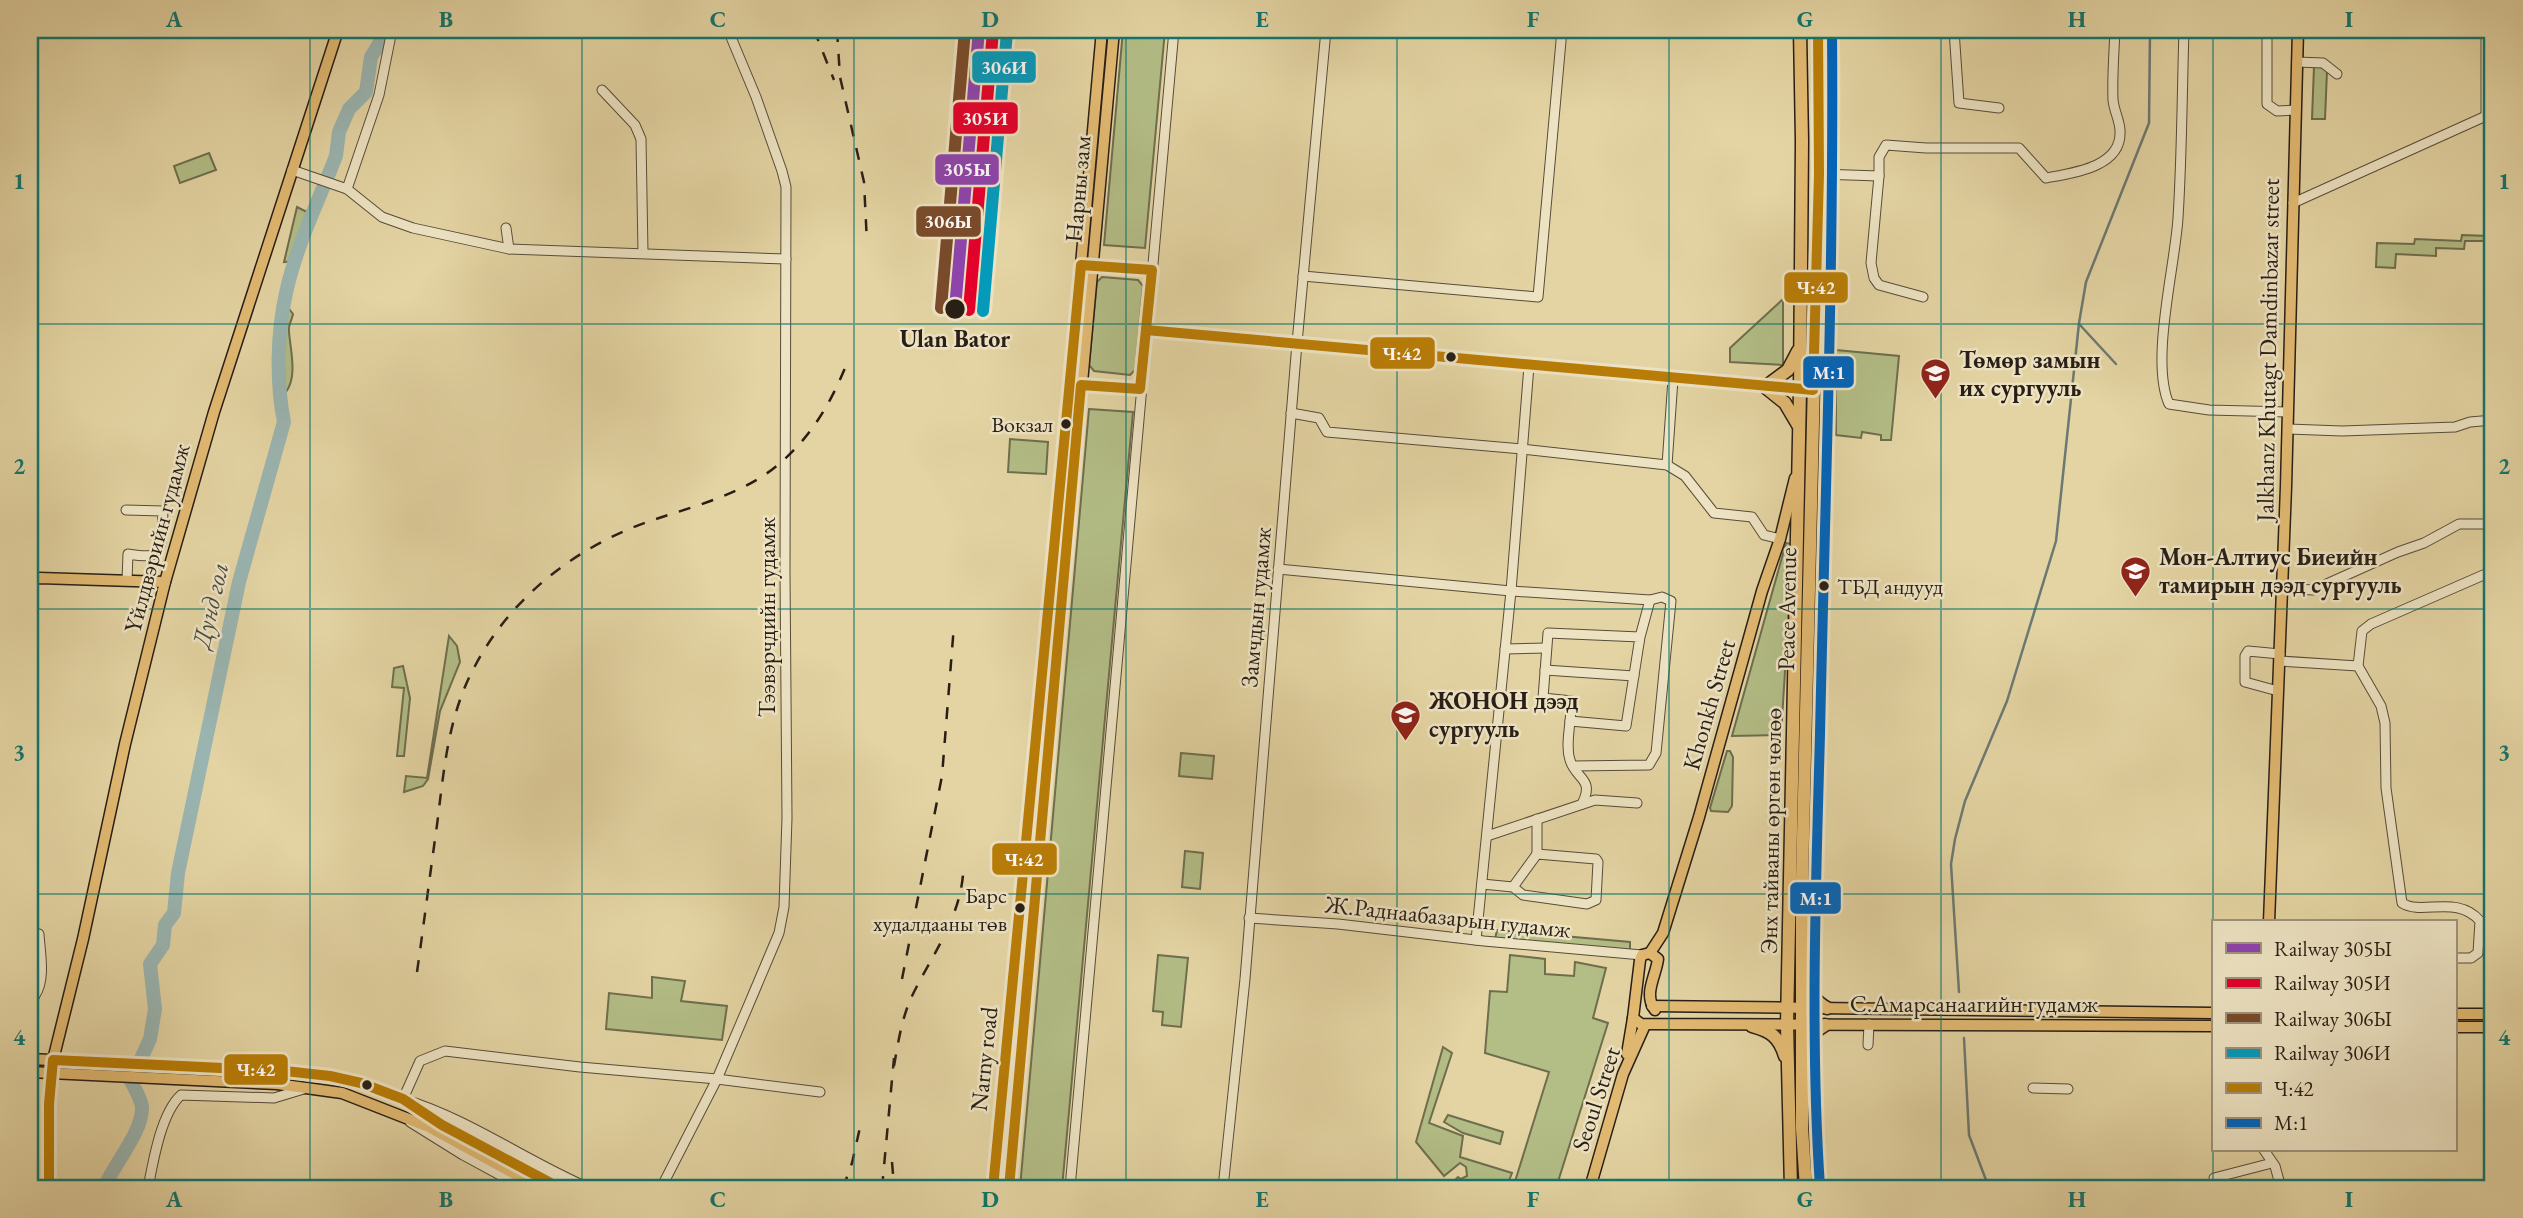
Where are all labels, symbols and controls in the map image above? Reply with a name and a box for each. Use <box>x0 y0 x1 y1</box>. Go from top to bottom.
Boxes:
text: A <box>165 4 183 34</box>
text: B <box>439 4 453 34</box>
text: C <box>710 4 726 34</box>
text: D <box>981 4 999 34</box>
text: E <box>1255 4 1269 34</box>
text: F <box>1527 4 1540 34</box>
text: G <box>1797 4 1813 34</box>
text: H <box>2068 4 2086 34</box>
text: I <box>2345 4 2353 34</box>
line badge: 306И <box>971 50 1037 84</box>
text: 306И <box>981 55 1027 80</box>
line badge: 305И <box>952 101 1019 135</box>
text: 305И <box>962 106 1008 131</box>
street label: Нарны зам <box>1057 134 1098 244</box>
line badge: 305Ы <box>934 153 1000 186</box>
text: 305Ы <box>943 157 991 182</box>
text: 1 <box>13 166 25 196</box>
text: 1 <box>2498 166 2510 196</box>
street label: Jalkhanz Khutagt Damdinbazar street <box>2249 178 2286 524</box>
line badge: 306Ы <box>915 205 982 238</box>
text: 306Ы <box>924 209 972 234</box>
line badge: Ч:42 <box>1783 271 1849 304</box>
text: Ч:42 <box>1796 275 1836 300</box>
marker: Ulan Bator <box>943 297 967 321</box>
place label: Ulan Bator <box>900 323 1010 354</box>
line badge: Ч:42 <box>1369 336 1436 370</box>
text: Ч:42 <box>1382 341 1422 366</box>
place label: Төмөр замын их сургууль <box>1959 344 2101 404</box>
unlabelled marker <box>1444 350 1458 364</box>
line badge: М:1 <box>1802 355 1855 389</box>
school or university icon: Төмөр замын их сургууль <box>1919 357 1953 401</box>
text: М:1 <box>1813 360 1845 385</box>
place label: Вокзал <box>991 410 1053 439</box>
marker: Вокзал <box>1059 417 1073 431</box>
street label: Yйлдвэрийн гудамж <box>116 440 197 636</box>
text: 2 <box>13 451 25 481</box>
text: 2 <box>2498 451 2510 481</box>
street label: Тээвэрчдийн гудамж <box>751 517 782 717</box>
street label: Замчдын гудамж <box>1233 525 1278 689</box>
place label: Мон-Алтиус Биеийн тамирын дээд сургууль <box>2159 541 2402 601</box>
street label: Peace Avenue <box>1770 547 1803 671</box>
school or university icon: Мон-Алтиус Биеийн тамирын дээд сургууль <box>2119 554 2153 598</box>
water label: Дунд гол <box>183 559 236 653</box>
place label: ТБД андууд <box>1837 572 1943 601</box>
marker: ТБД андууд <box>1817 579 1831 593</box>
street label: Khonkh Street <box>1675 636 1742 774</box>
place label: ЖОНОН дээд сургууль <box>1428 685 1579 745</box>
school or university icon: ЖОНОН дээд сургууль <box>1389 698 1423 742</box>
street label: Энх тайваны өргөн чөлөө <box>1753 707 1788 954</box>
text: 3 <box>13 737 25 767</box>
text: 3 <box>2498 737 2510 767</box>
line badge: Ч:42 <box>991 842 1058 876</box>
text: Ч:42 <box>1004 847 1044 872</box>
place label: Барс худалдааны төв <box>873 881 1007 938</box>
line badge: М:1 <box>1789 881 1842 915</box>
text: М:1 <box>1800 886 1832 911</box>
street label: Ж.Раднаабазарын гудамж <box>1323 888 1573 945</box>
marker: Барс худалдааны төв <box>1013 901 1027 915</box>
legend <box>2212 920 2456 1152</box>
text: Railway 305Ы <box>2274 935 2392 962</box>
text: Railway 305И <box>2274 969 2390 996</box>
street label: С.Амарсанаагийн гудамж <box>1850 988 2099 1019</box>
street label: Narny road <box>963 1004 1004 1113</box>
text: Railway 306Ы <box>2274 1005 2392 1032</box>
text: 4 <box>13 1022 26 1052</box>
text: 4 <box>2498 1022 2511 1052</box>
text: Railway 306И <box>2274 1039 2390 1066</box>
street label: Seoul Street <box>1564 1042 1627 1155</box>
line badge: Ч:42 <box>223 1053 289 1086</box>
text: Ч:42 <box>236 1057 276 1082</box>
text: Ч:42 <box>2274 1075 2314 1102</box>
unlabelled marker <box>360 1078 374 1092</box>
text: М:1 <box>2274 1109 2308 1136</box>
text: A <box>165 1184 183 1214</box>
text: B <box>439 1184 453 1214</box>
text: C <box>710 1184 726 1214</box>
text: D <box>981 1184 999 1214</box>
text: E <box>1255 1184 1269 1214</box>
text: F <box>1527 1184 1540 1214</box>
text: G <box>1797 1184 1813 1214</box>
text: H <box>2068 1184 2086 1214</box>
text: I <box>2345 1184 2353 1214</box>

